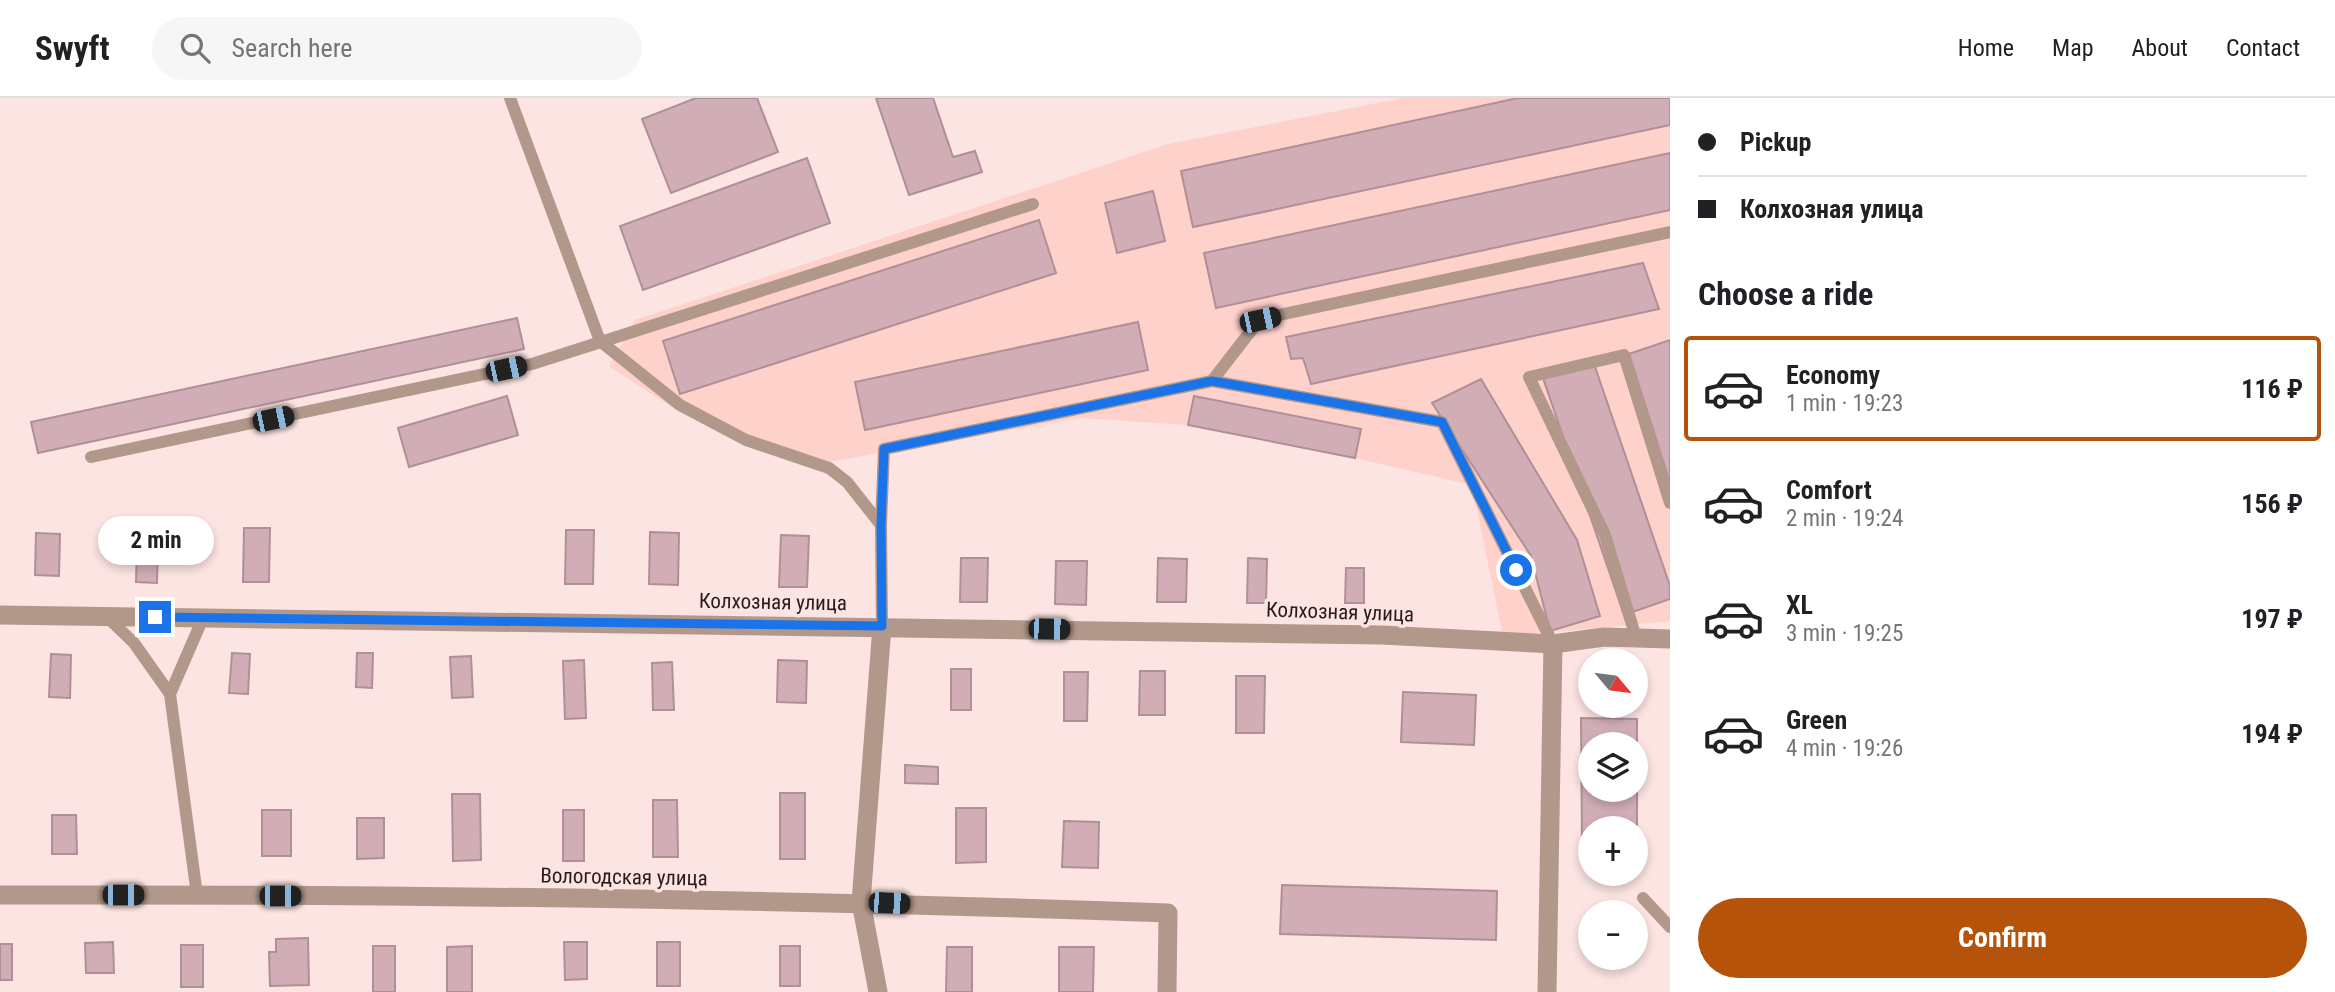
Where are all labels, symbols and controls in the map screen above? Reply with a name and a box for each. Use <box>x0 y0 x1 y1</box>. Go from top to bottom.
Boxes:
search box <box>152 17 642 80</box>
text: Swyft <box>35 29 110 68</box>
icon: search <box>176 29 214 67</box>
text: Search here <box>232 33 353 63</box>
text: Home <box>1958 34 2014 62</box>
text: Map <box>2052 34 2094 62</box>
text: About <box>2132 34 2188 62</box>
text: Contact <box>2226 34 2300 62</box>
text: Pickup <box>1740 127 1811 157</box>
text: Колхозная улица <box>1740 194 1923 224</box>
text: Choose a ride <box>1698 275 1873 313</box>
car <box>1238 305 1283 335</box>
car <box>484 354 529 384</box>
icon: car <box>1702 357 1765 420</box>
text: Economy <box>1786 360 1880 390</box>
text: 116 ₽ <box>2241 374 2303 404</box>
text: 1 min · 19:23 <box>1786 390 1903 417</box>
car <box>251 404 296 434</box>
icon: car <box>1702 472 1765 535</box>
text: Comfort <box>1786 475 1872 505</box>
text: 156 ₽ <box>2241 489 2303 519</box>
text: 2 min · 19:24 <box>1786 505 1903 532</box>
callout: 2 min <box>97 516 213 564</box>
text: 2 min <box>130 527 182 554</box>
route start <box>1500 554 1532 586</box>
icon: car <box>1702 587 1765 650</box>
street label: Колхозная улица <box>699 589 847 615</box>
text: XL <box>1786 590 1813 620</box>
street label: Колхозная улица <box>1266 597 1414 627</box>
route end <box>139 601 171 633</box>
text: 197 ₽ <box>2241 604 2303 634</box>
car <box>1028 618 1071 640</box>
text: 3 min · 19:25 <box>1786 620 1903 647</box>
north arrow <box>1578 648 1648 718</box>
map controls <box>1578 648 1648 970</box>
icon: car <box>1702 702 1765 765</box>
text: Green <box>1786 705 1847 735</box>
text: 194 ₽ <box>2241 719 2303 749</box>
button: layers <box>1578 732 1648 802</box>
text: 4 min · 19:26 <box>1786 735 1903 762</box>
button: + <box>1578 816 1648 886</box>
street label: Вологодская улица <box>540 864 708 890</box>
car <box>103 885 145 906</box>
car <box>260 886 302 907</box>
car <box>868 892 911 914</box>
button: Confirm <box>1698 898 2307 978</box>
button: − <box>1578 900 1648 970</box>

